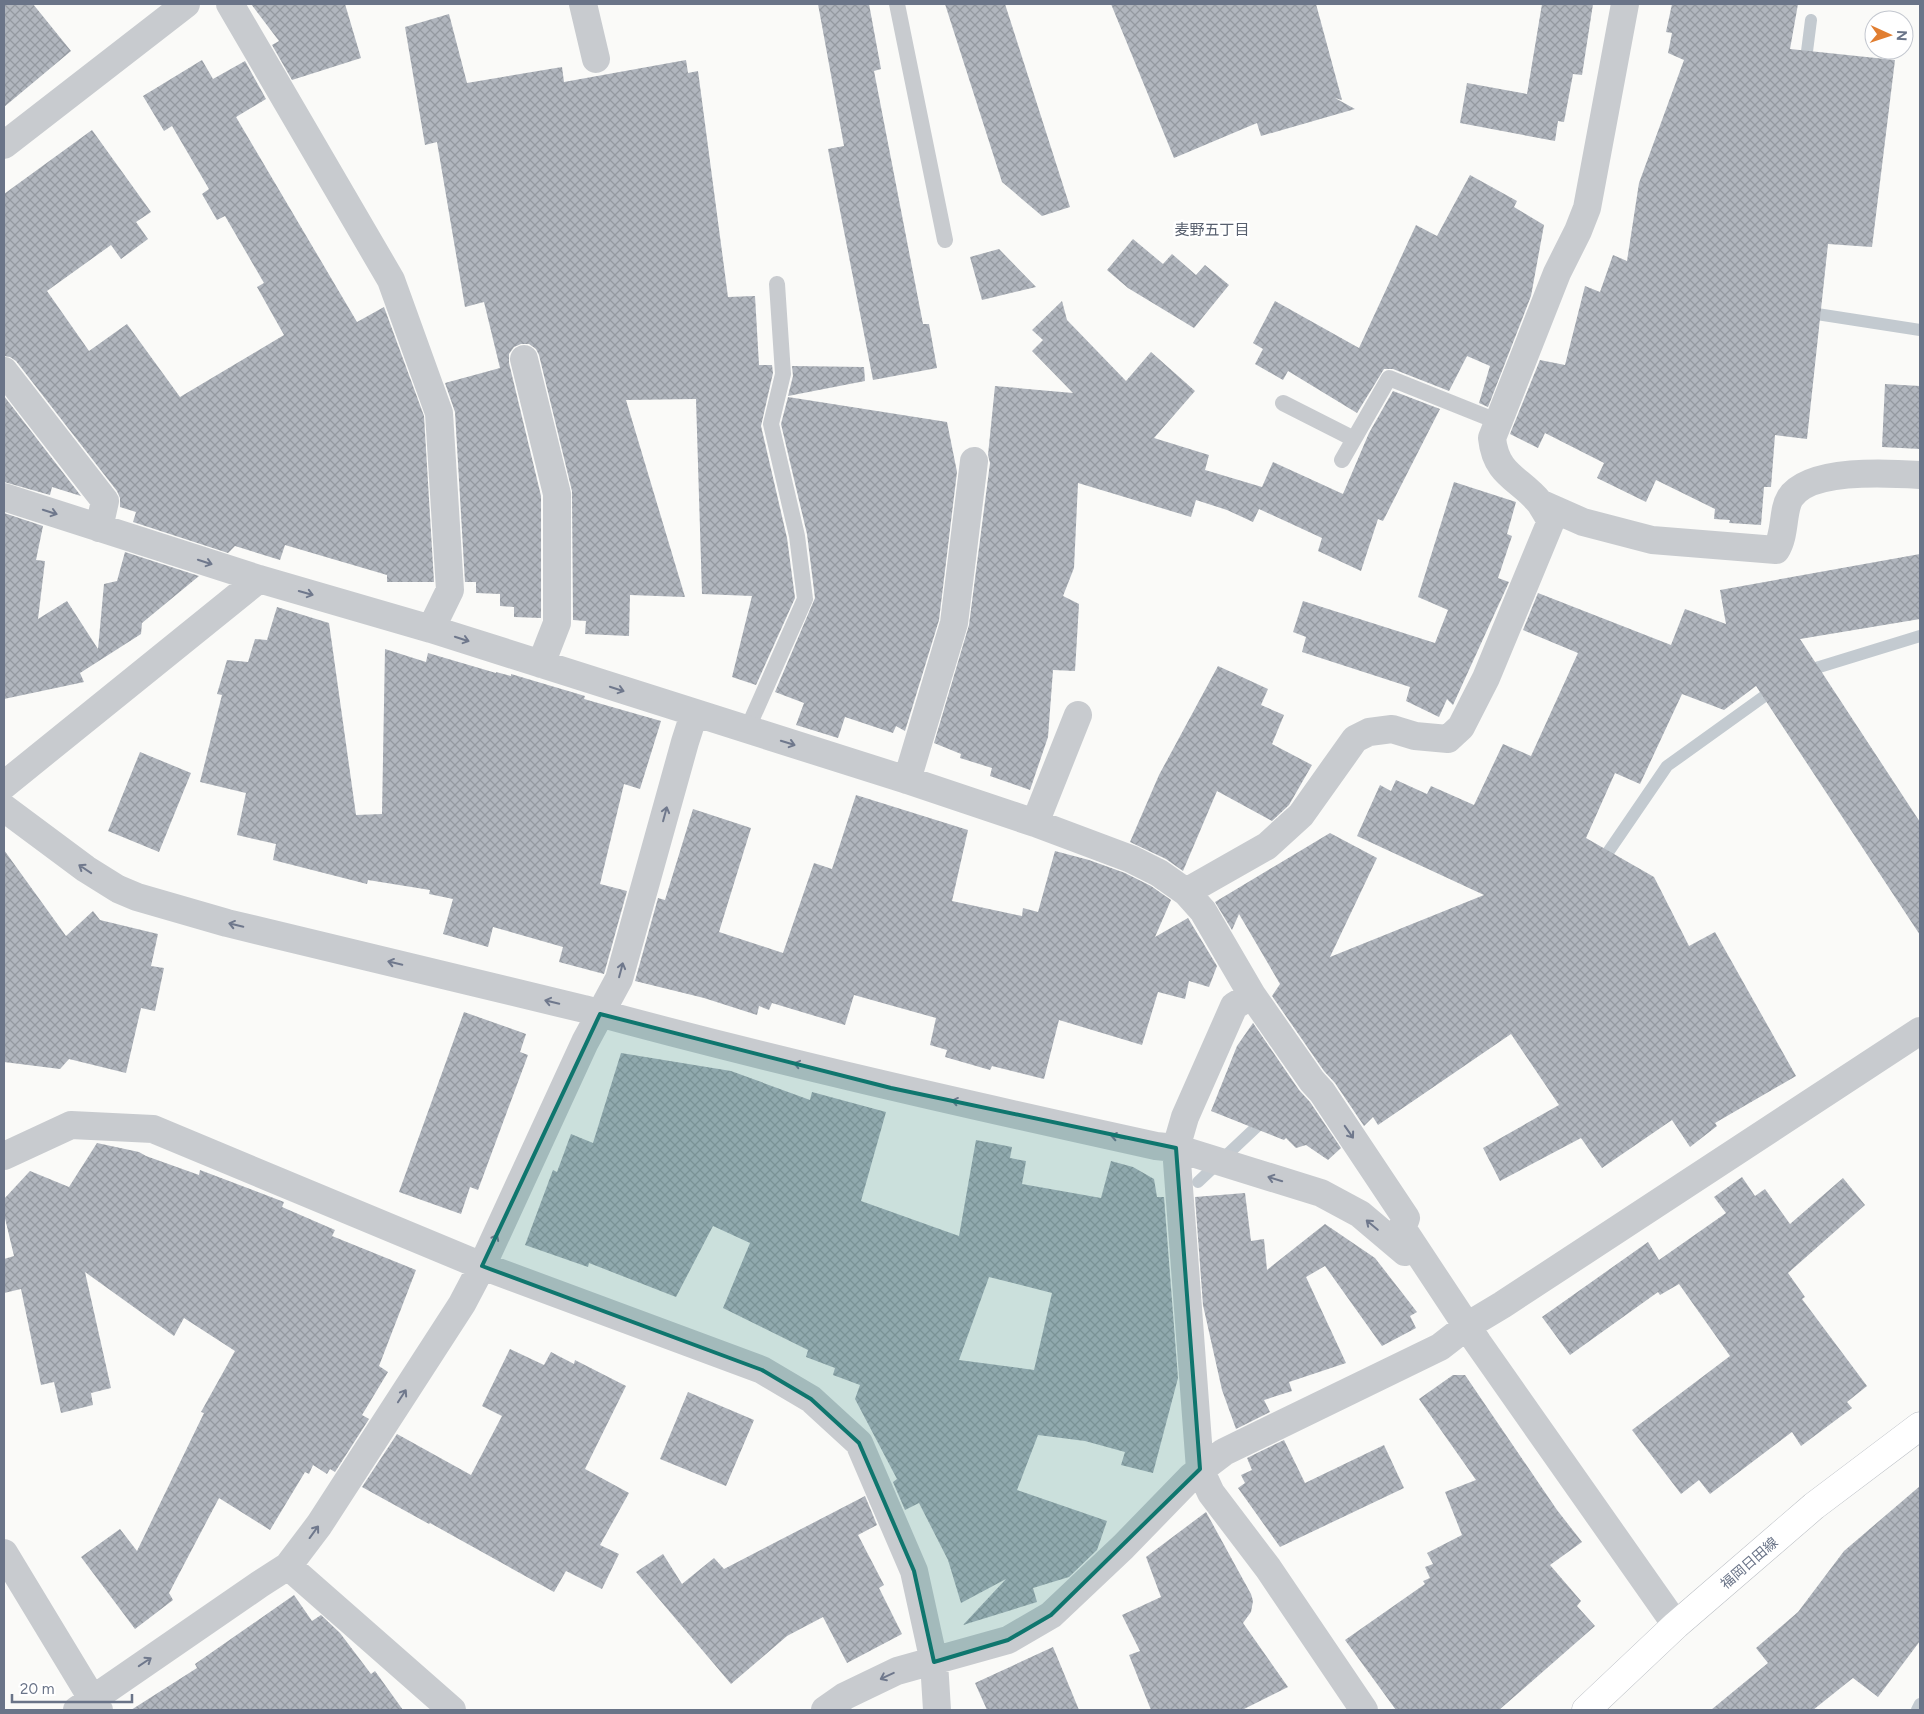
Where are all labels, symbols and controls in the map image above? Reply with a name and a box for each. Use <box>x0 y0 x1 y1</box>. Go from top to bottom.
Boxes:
north arrow <box>1864 10 1914 60</box>
text: N <box>1893 30 1910 42</box>
district label: 麦野五丁目 <box>1174 221 1250 239</box>
one-way arrow <box>42 508 58 517</box>
one-way arrow <box>197 557 213 567</box>
one-way arrow <box>298 588 314 598</box>
one-way arrow <box>454 635 470 645</box>
one-way arrow <box>608 684 624 694</box>
one-way arrow <box>780 738 796 748</box>
one-way arrow <box>660 806 670 822</box>
one-way arrow <box>79 864 93 874</box>
one-way arrow <box>229 920 245 929</box>
one-way arrow <box>387 958 403 967</box>
one-way arrow <box>617 963 627 979</box>
one-way arrow <box>545 996 561 1006</box>
one-way arrow <box>793 1060 809 1069</box>
one-way arrow <box>952 1097 968 1107</box>
one-way arrow <box>1344 1125 1354 1139</box>
one-way arrow <box>1110 1132 1126 1141</box>
one-way arrow <box>1267 1173 1283 1183</box>
one-way arrow <box>1366 1219 1379 1230</box>
one-way arrow <box>490 1234 499 1249</box>
one-way arrow <box>397 1389 407 1403</box>
one-way arrow <box>308 1526 319 1539</box>
street label: 福岡日田線 <box>1717 1534 1781 1593</box>
one-way arrow <box>138 1657 152 1667</box>
scale bar <box>12 1672 132 1704</box>
one-way arrow <box>880 1672 895 1681</box>
text: 20 m <box>20 1680 54 1698</box>

